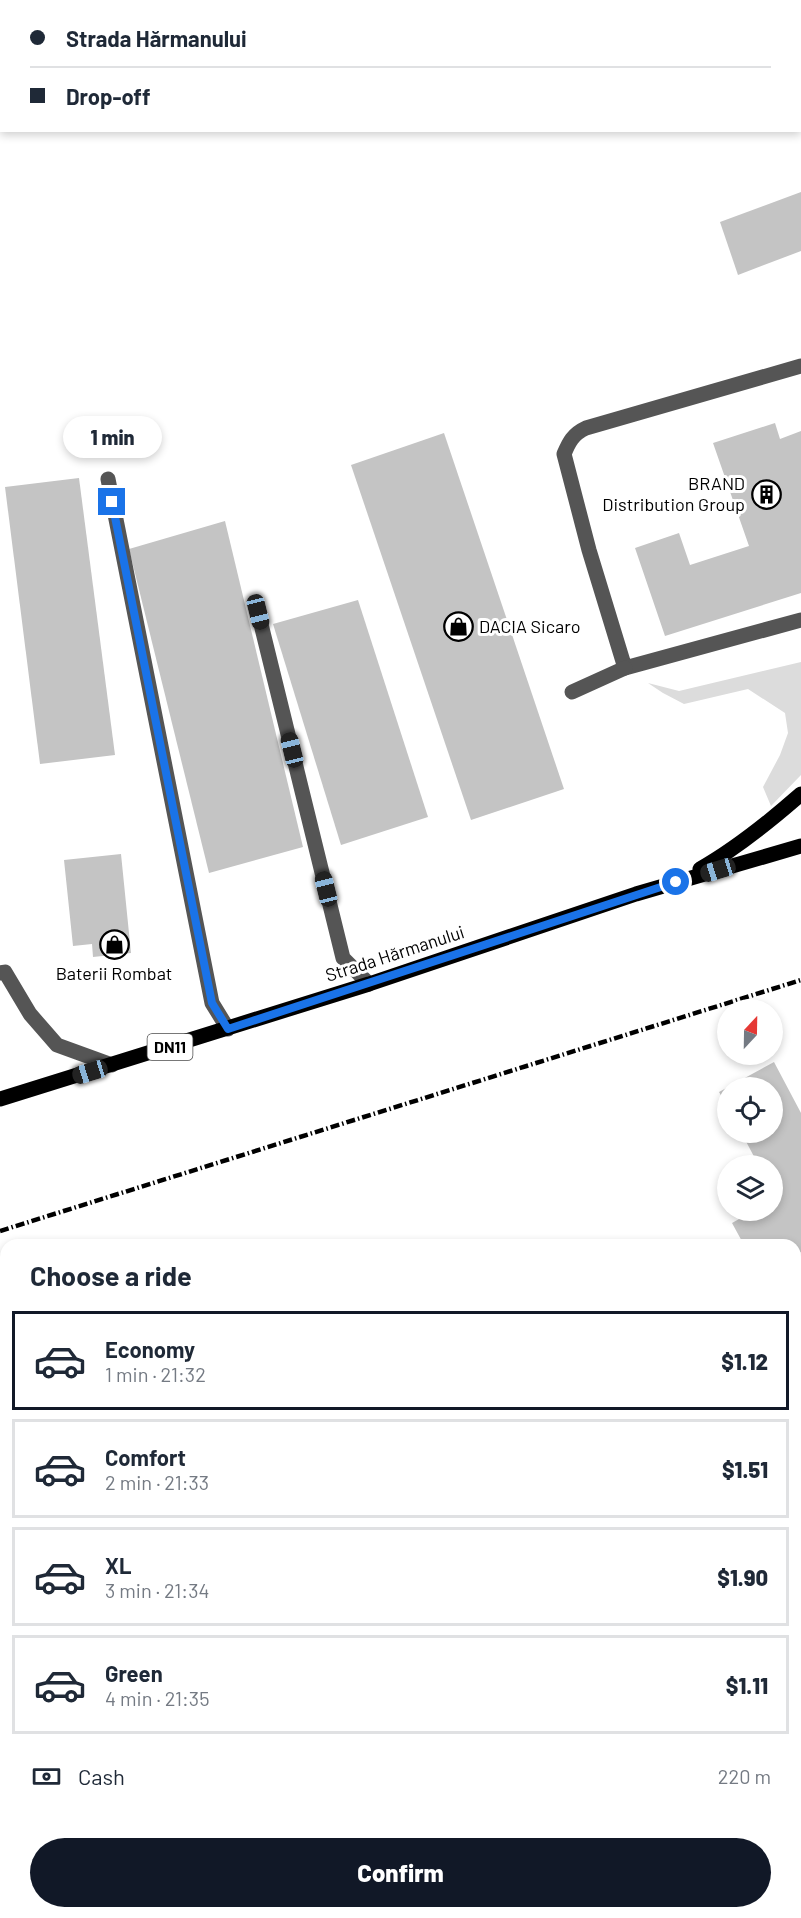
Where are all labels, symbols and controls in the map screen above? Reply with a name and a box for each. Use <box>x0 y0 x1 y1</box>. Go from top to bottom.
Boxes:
text: Strada Hărmanului <box>66 25 247 51</box>
text: Drop-off <box>66 83 150 109</box>
callout: 1 min <box>63 415 162 457</box>
text: 1 min <box>91 425 134 449</box>
place label: BRAND Distribution Group <box>602 472 745 515</box>
building icon: BRAND Distribution Group <box>750 478 782 510</box>
route end <box>98 488 125 515</box>
car <box>245 592 271 632</box>
shop icon: DACIA Sicaro <box>442 611 474 643</box>
place label: DACIA Sicaro <box>479 615 580 637</box>
car <box>279 730 305 770</box>
car <box>698 856 738 884</box>
route start <box>662 868 689 895</box>
car <box>313 869 339 909</box>
street label: Strada Hărmanului <box>322 920 467 986</box>
shop icon: Baterii Rombat <box>98 929 130 961</box>
place label: Baterii Rombat <box>56 962 172 984</box>
north arrow <box>717 999 783 1065</box>
map controls <box>717 999 783 1221</box>
road number: DN11 <box>148 1034 192 1060</box>
car <box>70 1058 110 1086</box>
button: locate <box>717 1077 783 1143</box>
button: layers <box>717 1155 783 1221</box>
text: Choose a ride <box>30 1259 192 1291</box>
icon: car <box>33 1334 87 1388</box>
text: Economy <box>105 1336 195 1362</box>
text: $1.12 <box>721 1348 768 1374</box>
text: 1 min · 21:32 <box>105 1362 206 1386</box>
icon: car <box>33 1442 87 1496</box>
text: Comfort <box>105 1444 186 1470</box>
text: $1.51 <box>722 1456 768 1482</box>
text: 2 min · 21:33 <box>105 1470 209 1494</box>
icon: car <box>33 1550 87 1604</box>
text: XL <box>105 1552 131 1578</box>
text: $1.90 <box>717 1564 768 1590</box>
text: 3 min · 21:34 <box>105 1578 209 1602</box>
icon: car <box>33 1658 87 1712</box>
text: Green <box>105 1660 163 1686</box>
text: $1.11 <box>726 1672 768 1698</box>
text: 4 min · 21:35 <box>105 1686 209 1710</box>
icon: cash <box>30 1760 63 1793</box>
text: Cash <box>78 1763 125 1789</box>
text: 220 m <box>718 1764 771 1788</box>
button: Confirm <box>30 1838 771 1907</box>

